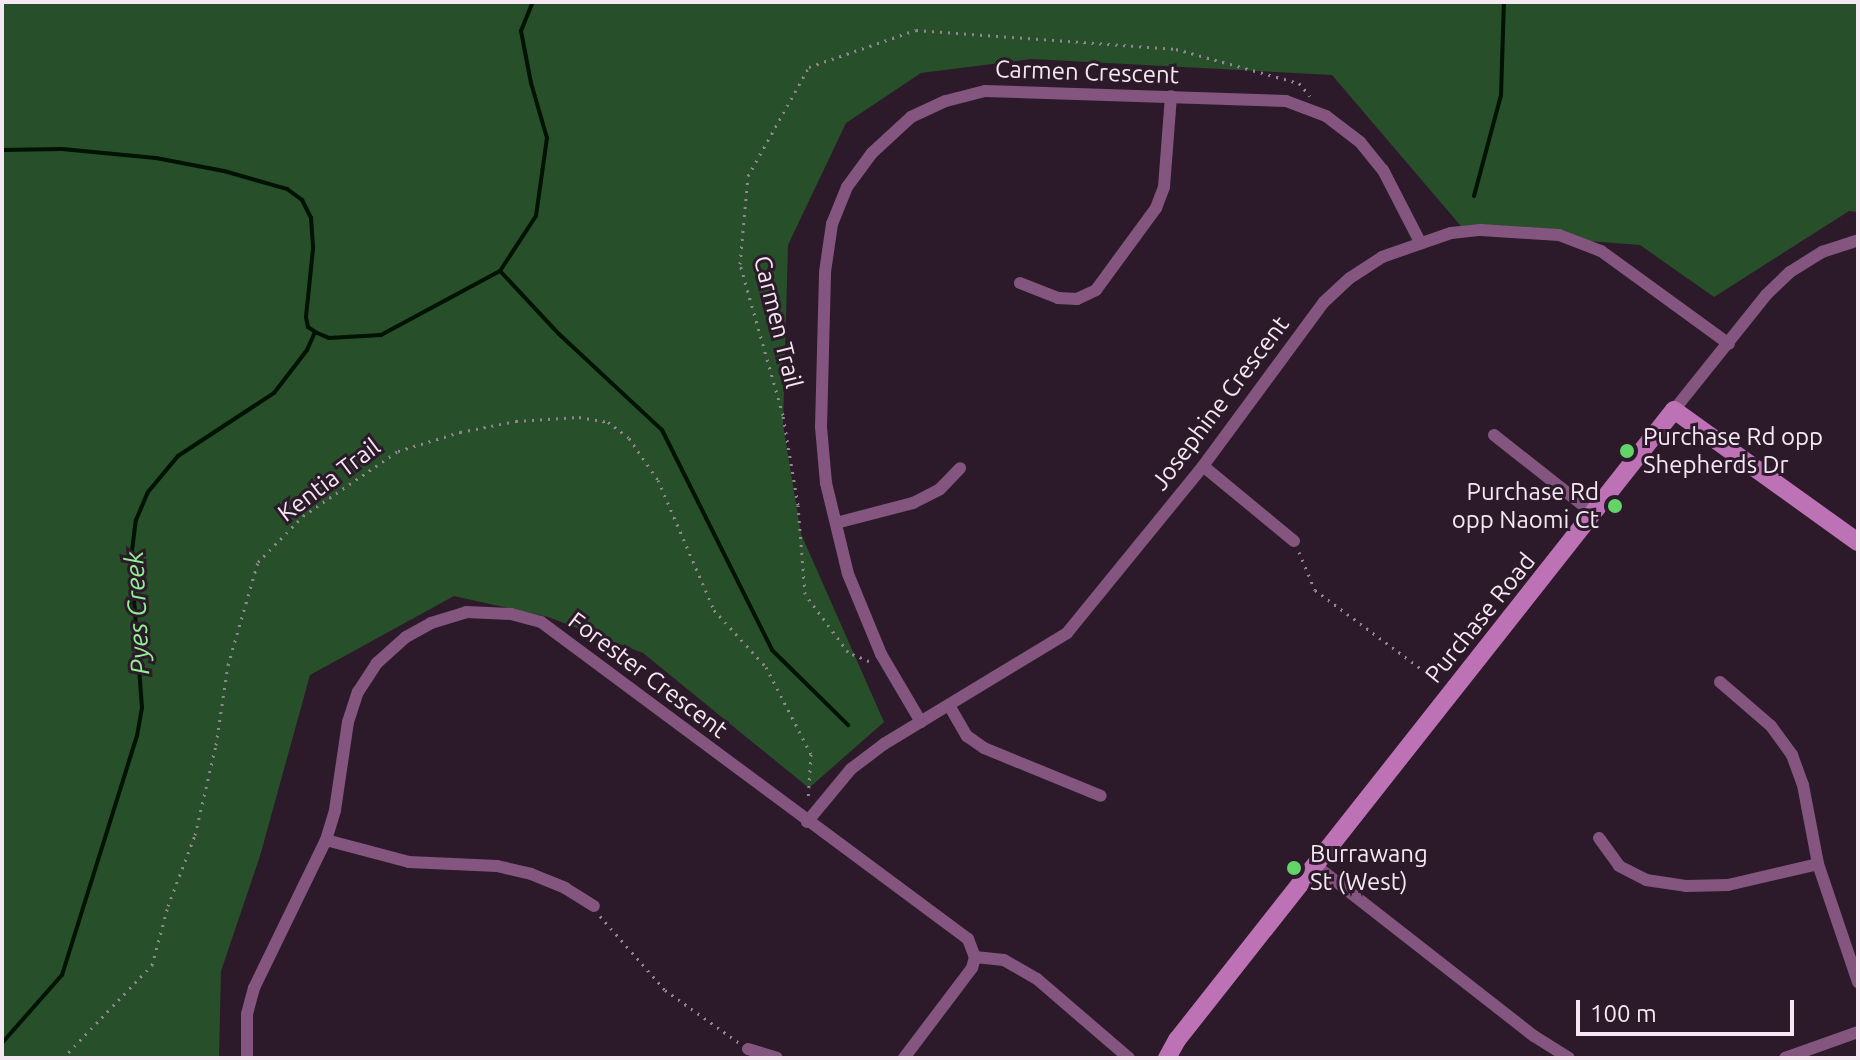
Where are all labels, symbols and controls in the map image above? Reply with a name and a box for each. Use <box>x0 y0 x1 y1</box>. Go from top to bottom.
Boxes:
street label: Carmen Crescent <box>994 54 1180 90</box>
street label: Carmen Trail <box>748 253 808 391</box>
street label: Josephine Crescent <box>1145 310 1295 496</box>
place label: Purchase Rd opp Shepherds Dr <box>1643 423 1823 479</box>
street label: Kentia Trail <box>272 432 386 528</box>
marker: Purchase Rd opp Shepherds Dr <box>1618 442 1636 460</box>
place label: Purchase Rd opp Naomi Ct <box>1452 478 1599 534</box>
marker: Purchase Rd opp Naomi Ct <box>1606 497 1624 515</box>
street label: Purchase Road <box>1419 547 1541 689</box>
water label: Pyes Creek <box>118 550 156 676</box>
street label: Forester Crescent <box>563 606 733 744</box>
place label: Burrawang St (West) <box>1310 840 1428 896</box>
marker: Burrawang St (West) <box>1285 859 1303 877</box>
scale bar <box>1580 984 1798 1034</box>
text: 100 m <box>1590 1000 1657 1027</box>

